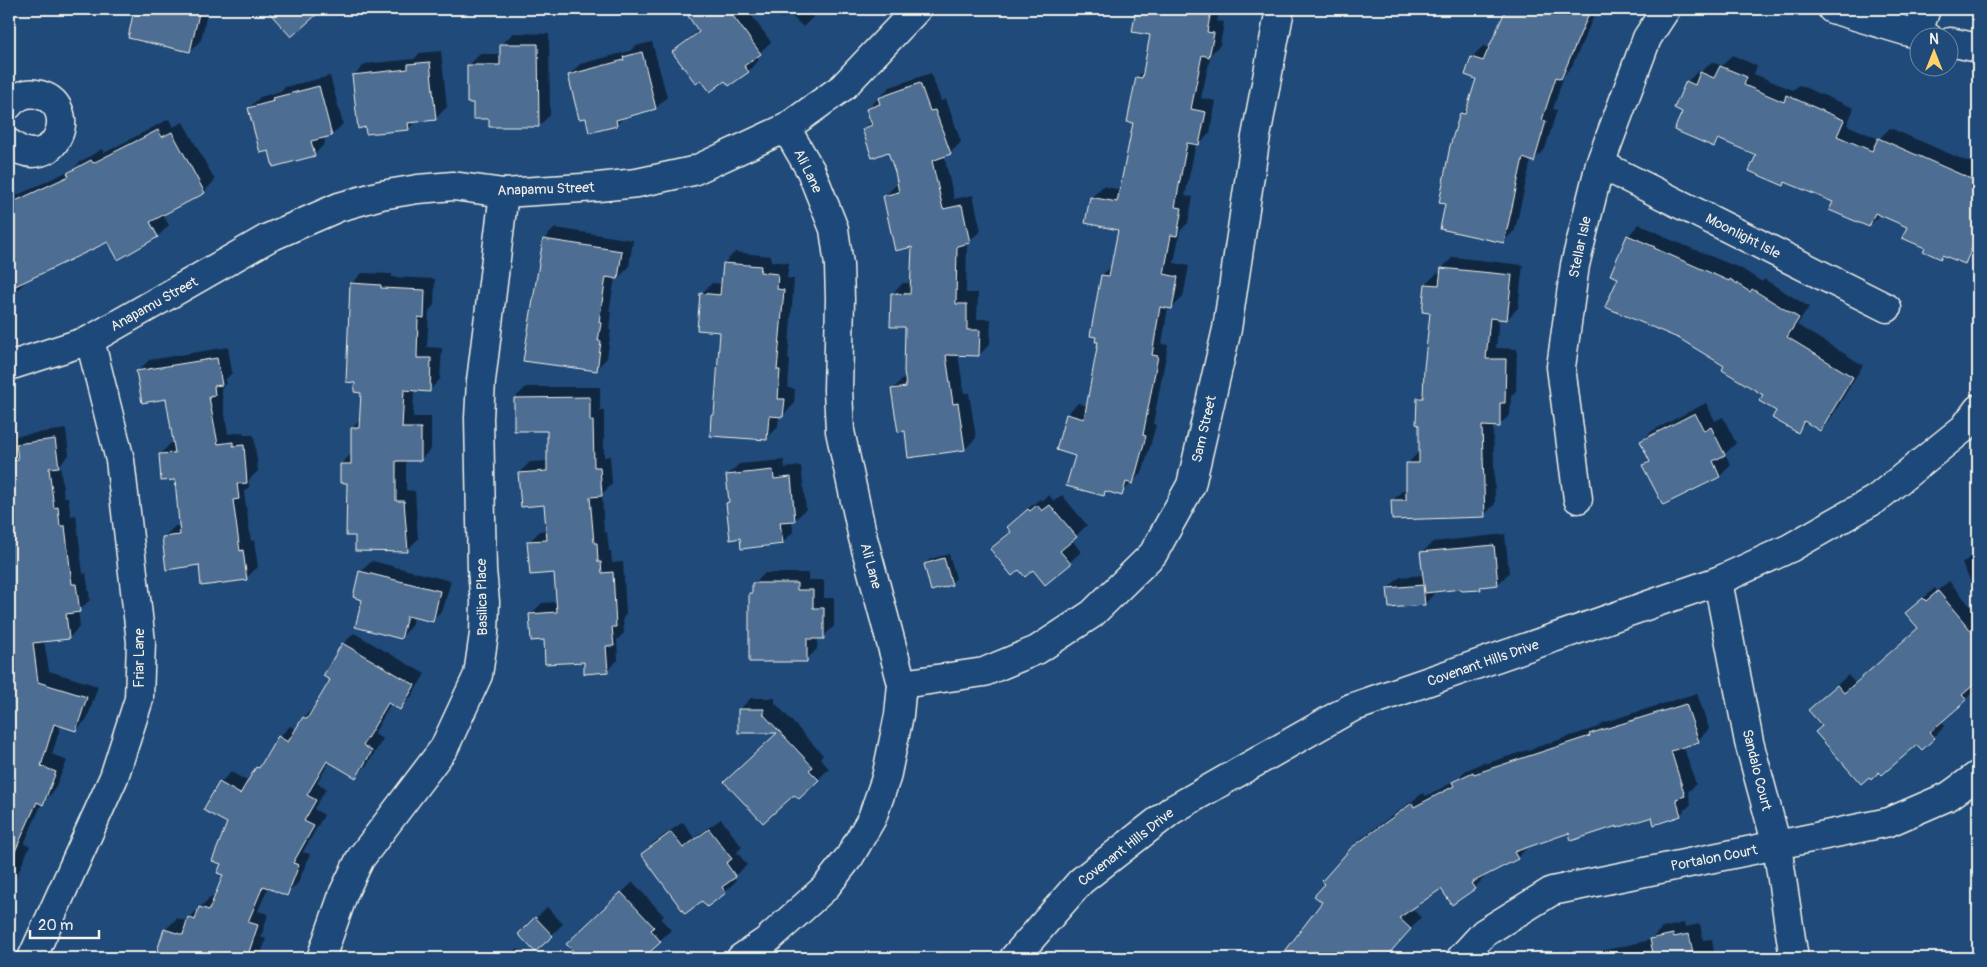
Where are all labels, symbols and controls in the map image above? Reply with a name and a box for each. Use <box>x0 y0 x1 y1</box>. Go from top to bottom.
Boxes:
north arrow <box>1910 28 1960 78</box>
text: N <box>1929 31 1939 48</box>
street label: Ali Lane <box>790 146 826 196</box>
street label: Anapamu Street <box>497 179 595 199</box>
street label: Moonlight Isle <box>1703 210 1783 262</box>
street label: Stellar Isle <box>1565 215 1595 279</box>
street label: Anapamu Street <box>107 273 201 335</box>
street label: Sam Street <box>1188 394 1220 464</box>
street label: Ali Lane <box>857 541 885 591</box>
street label: Basilica Place <box>473 558 491 636</box>
street label: Friar Lane <box>131 628 148 688</box>
street label: Covenant Hills Drive <box>1425 636 1541 690</box>
street label: Sandalo Court <box>1739 728 1775 813</box>
street label: Covenant Hills Drive <box>1075 804 1177 890</box>
street label: Portalon Court <box>1669 841 1759 875</box>
scale bar <box>30 907 99 939</box>
text: 20 m <box>38 916 73 935</box>

